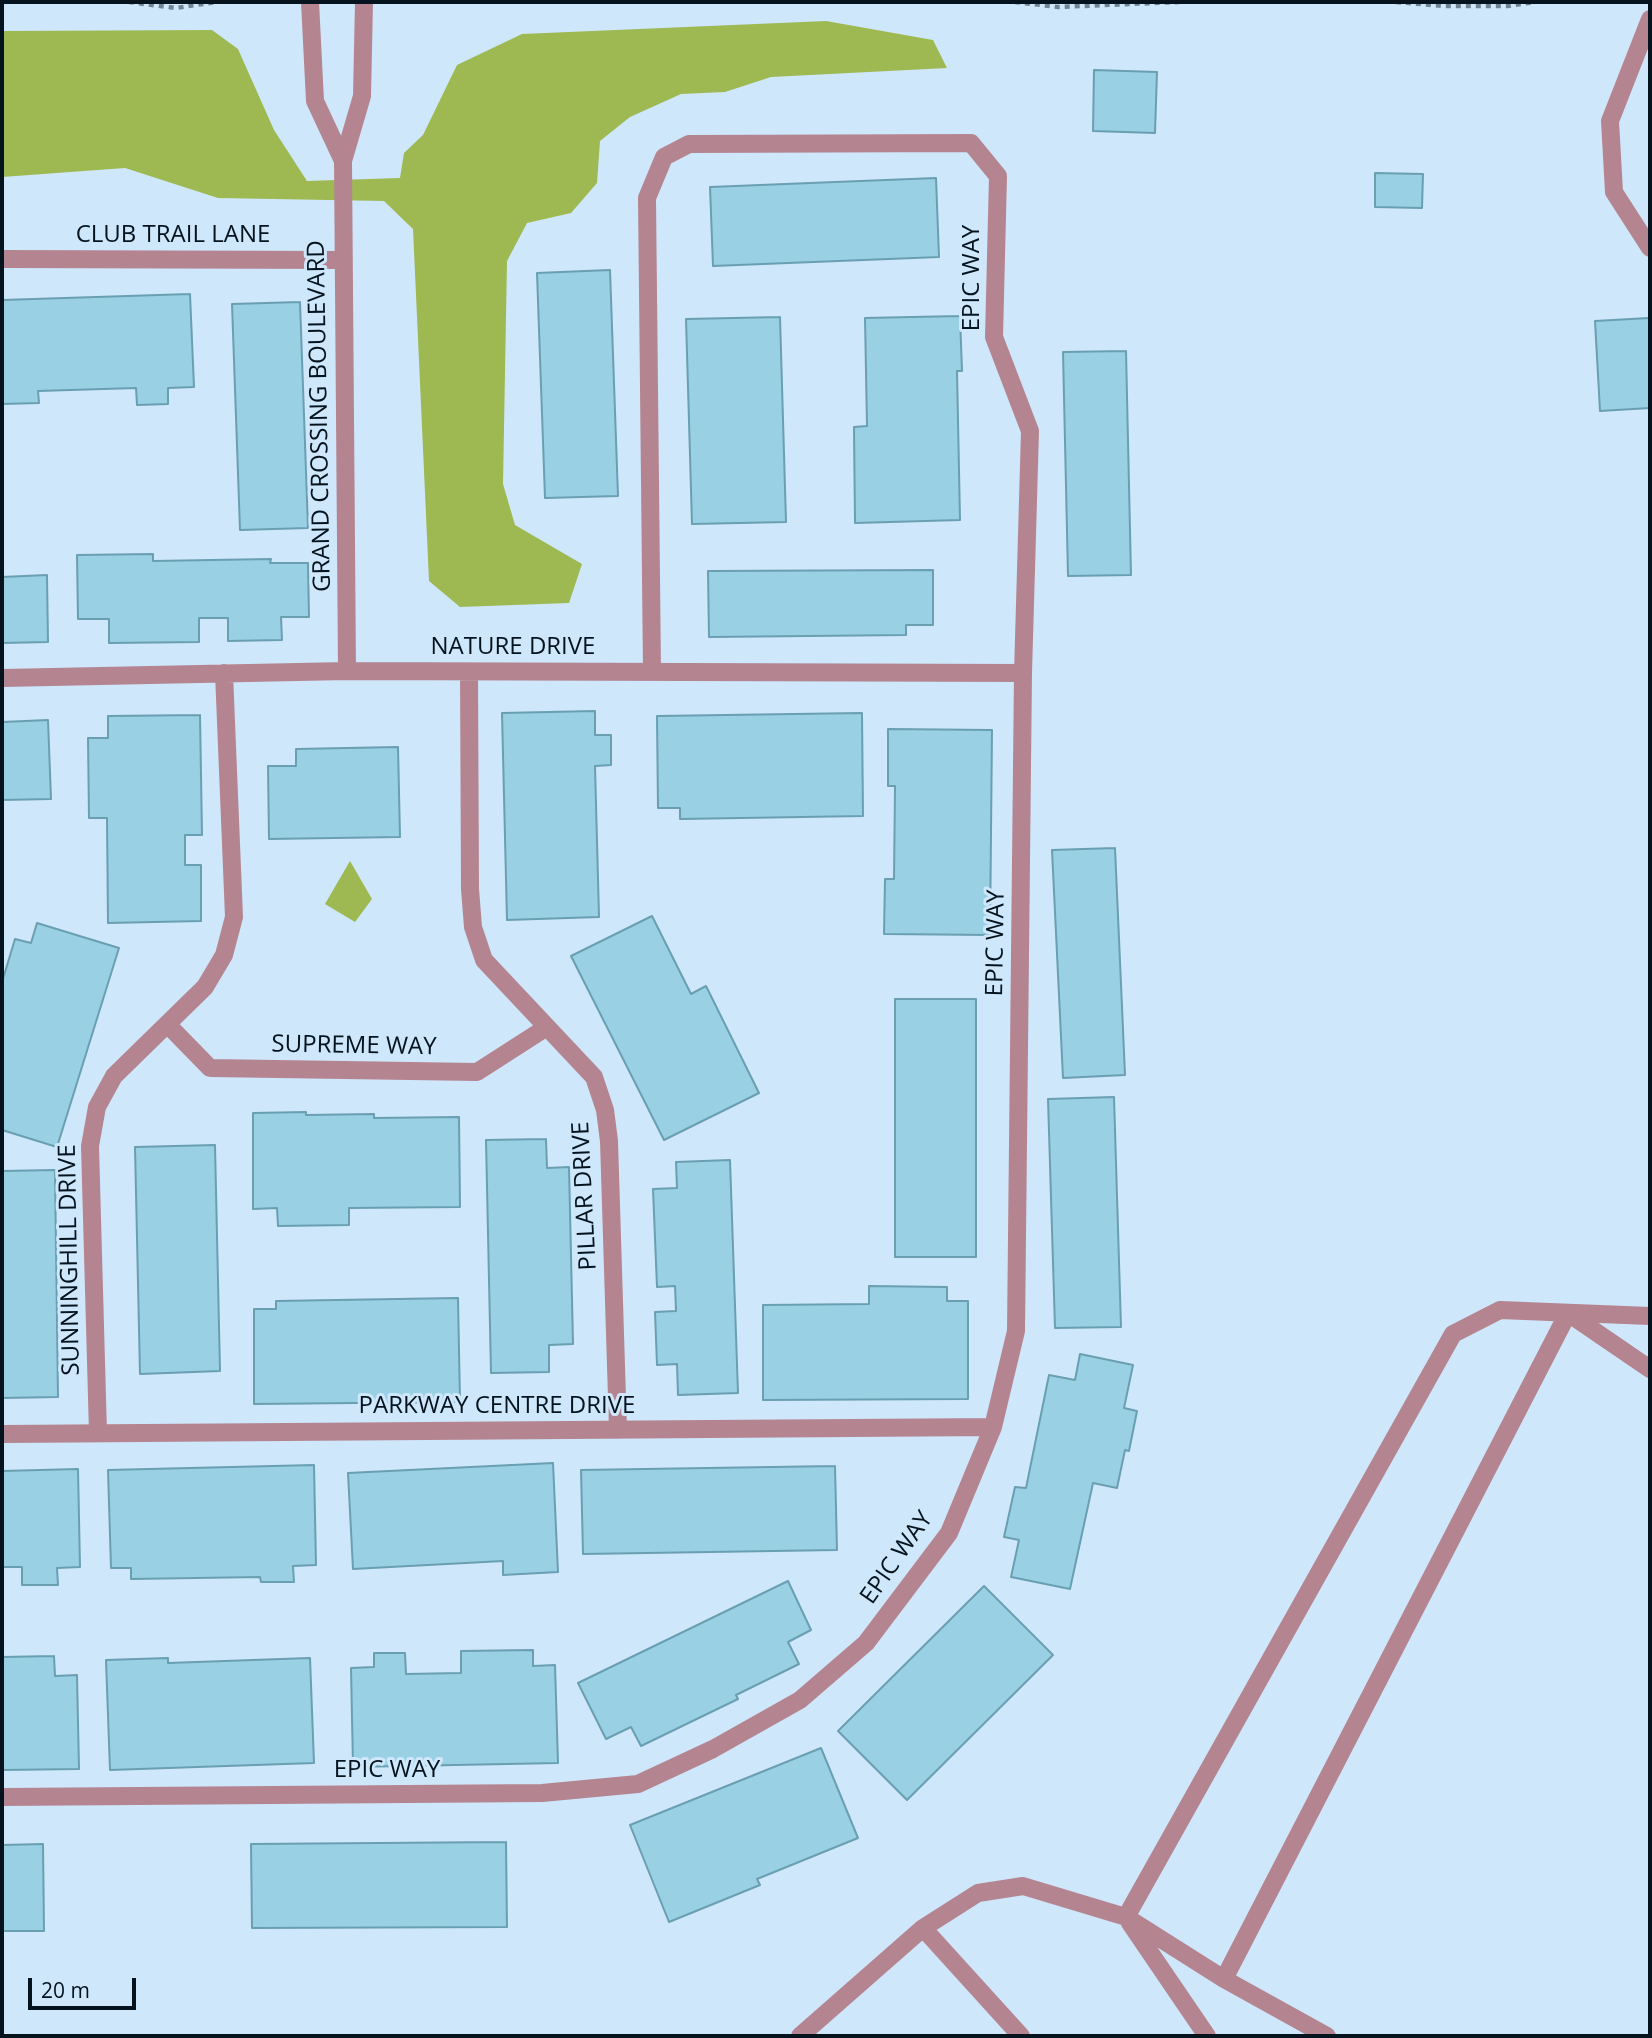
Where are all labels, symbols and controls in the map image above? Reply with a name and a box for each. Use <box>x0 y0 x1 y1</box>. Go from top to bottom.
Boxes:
street label: CLUB TRAIL LANE <box>76 221 270 249</box>
street label: EPIC WAY <box>958 225 986 331</box>
street label: GRAND CROSSING BOULEVARD <box>303 240 337 592</box>
street label: NATURE DRIVE <box>431 633 595 661</box>
street label: EPIC WAY <box>981 889 1011 997</box>
street label: SUPREME WAY <box>271 1030 437 1062</box>
street label: PILLAR DRIVE <box>567 1121 603 1271</box>
street label: SUNNINGHILL DRIVE <box>54 1144 86 1376</box>
street label: PARKWAY CENTRE DRIVE <box>359 1392 635 1420</box>
street label: EPIC WAY <box>855 1506 939 1610</box>
street label: EPIC WAY <box>334 1756 440 1784</box>
scale bar <box>32 1965 140 2009</box>
text: 20 m <box>41 1976 90 2004</box>

